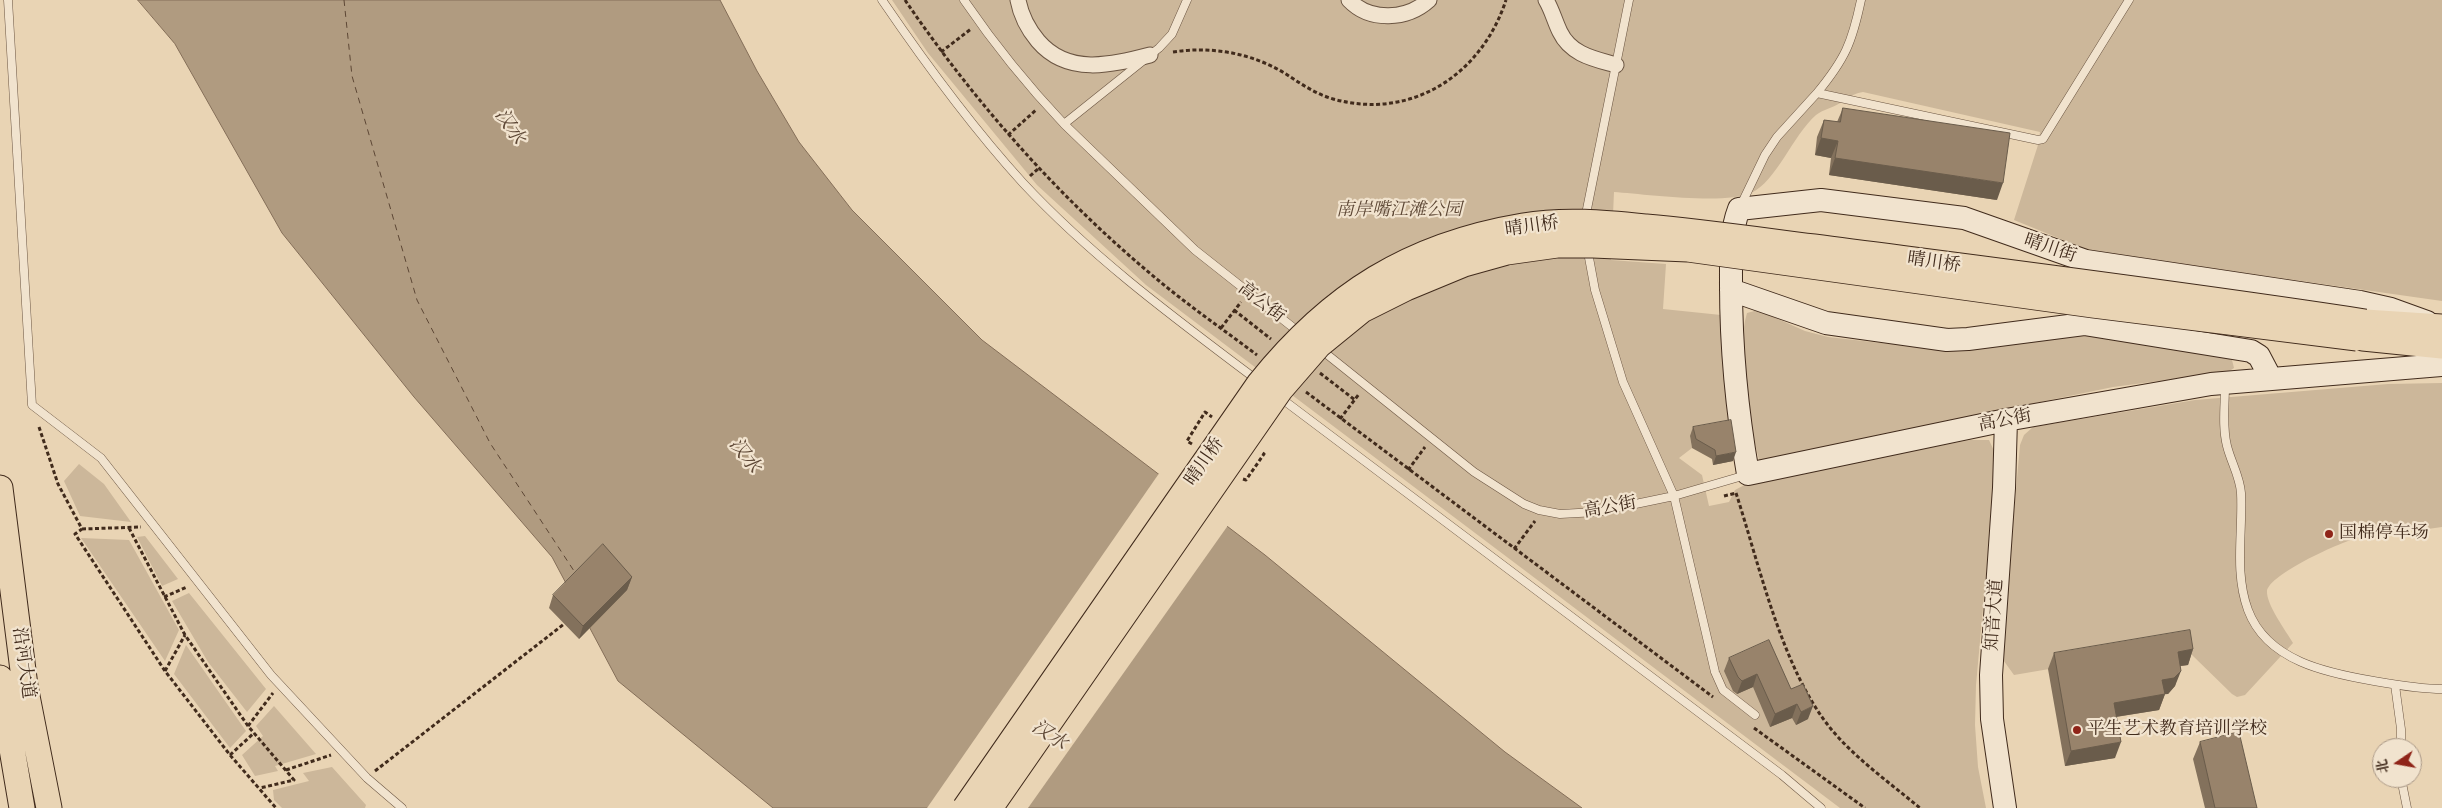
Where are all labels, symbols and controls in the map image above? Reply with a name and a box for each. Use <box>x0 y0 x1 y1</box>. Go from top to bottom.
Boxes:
water label: 汉水 <box>489 105 529 149</box>
park label: 南岸嘴江滩公园 <box>1336 200 1462 222</box>
street label: 晴川桥 <box>1504 213 1560 241</box>
street label: 晴川街 <box>2021 230 2079 268</box>
street label: 晴川桥 <box>1906 249 1962 277</box>
street label: 高公街 <box>1233 278 1289 328</box>
street label: 高公街 <box>1976 405 2034 437</box>
water label: 汉水 <box>723 434 765 478</box>
street label: 晴川桥 <box>1181 434 1229 490</box>
street label: 高公街 <box>1582 493 1638 523</box>
place label: 国棉停车场 <box>2339 523 2429 545</box>
marker: 国棉停车场 <box>2323 528 2335 540</box>
street label: 知音大道 <box>1982 578 2008 652</box>
street label: 沿河大道 <box>7 626 39 700</box>
water label: 汉水 <box>1027 716 1071 756</box>
place label: 平生艺术教育培训学校 <box>2087 719 2267 741</box>
marker: 平生艺术教育培训学校 <box>2071 724 2083 736</box>
north arrow <box>2372 738 2422 788</box>
text: 北 <box>2372 757 2394 775</box>

